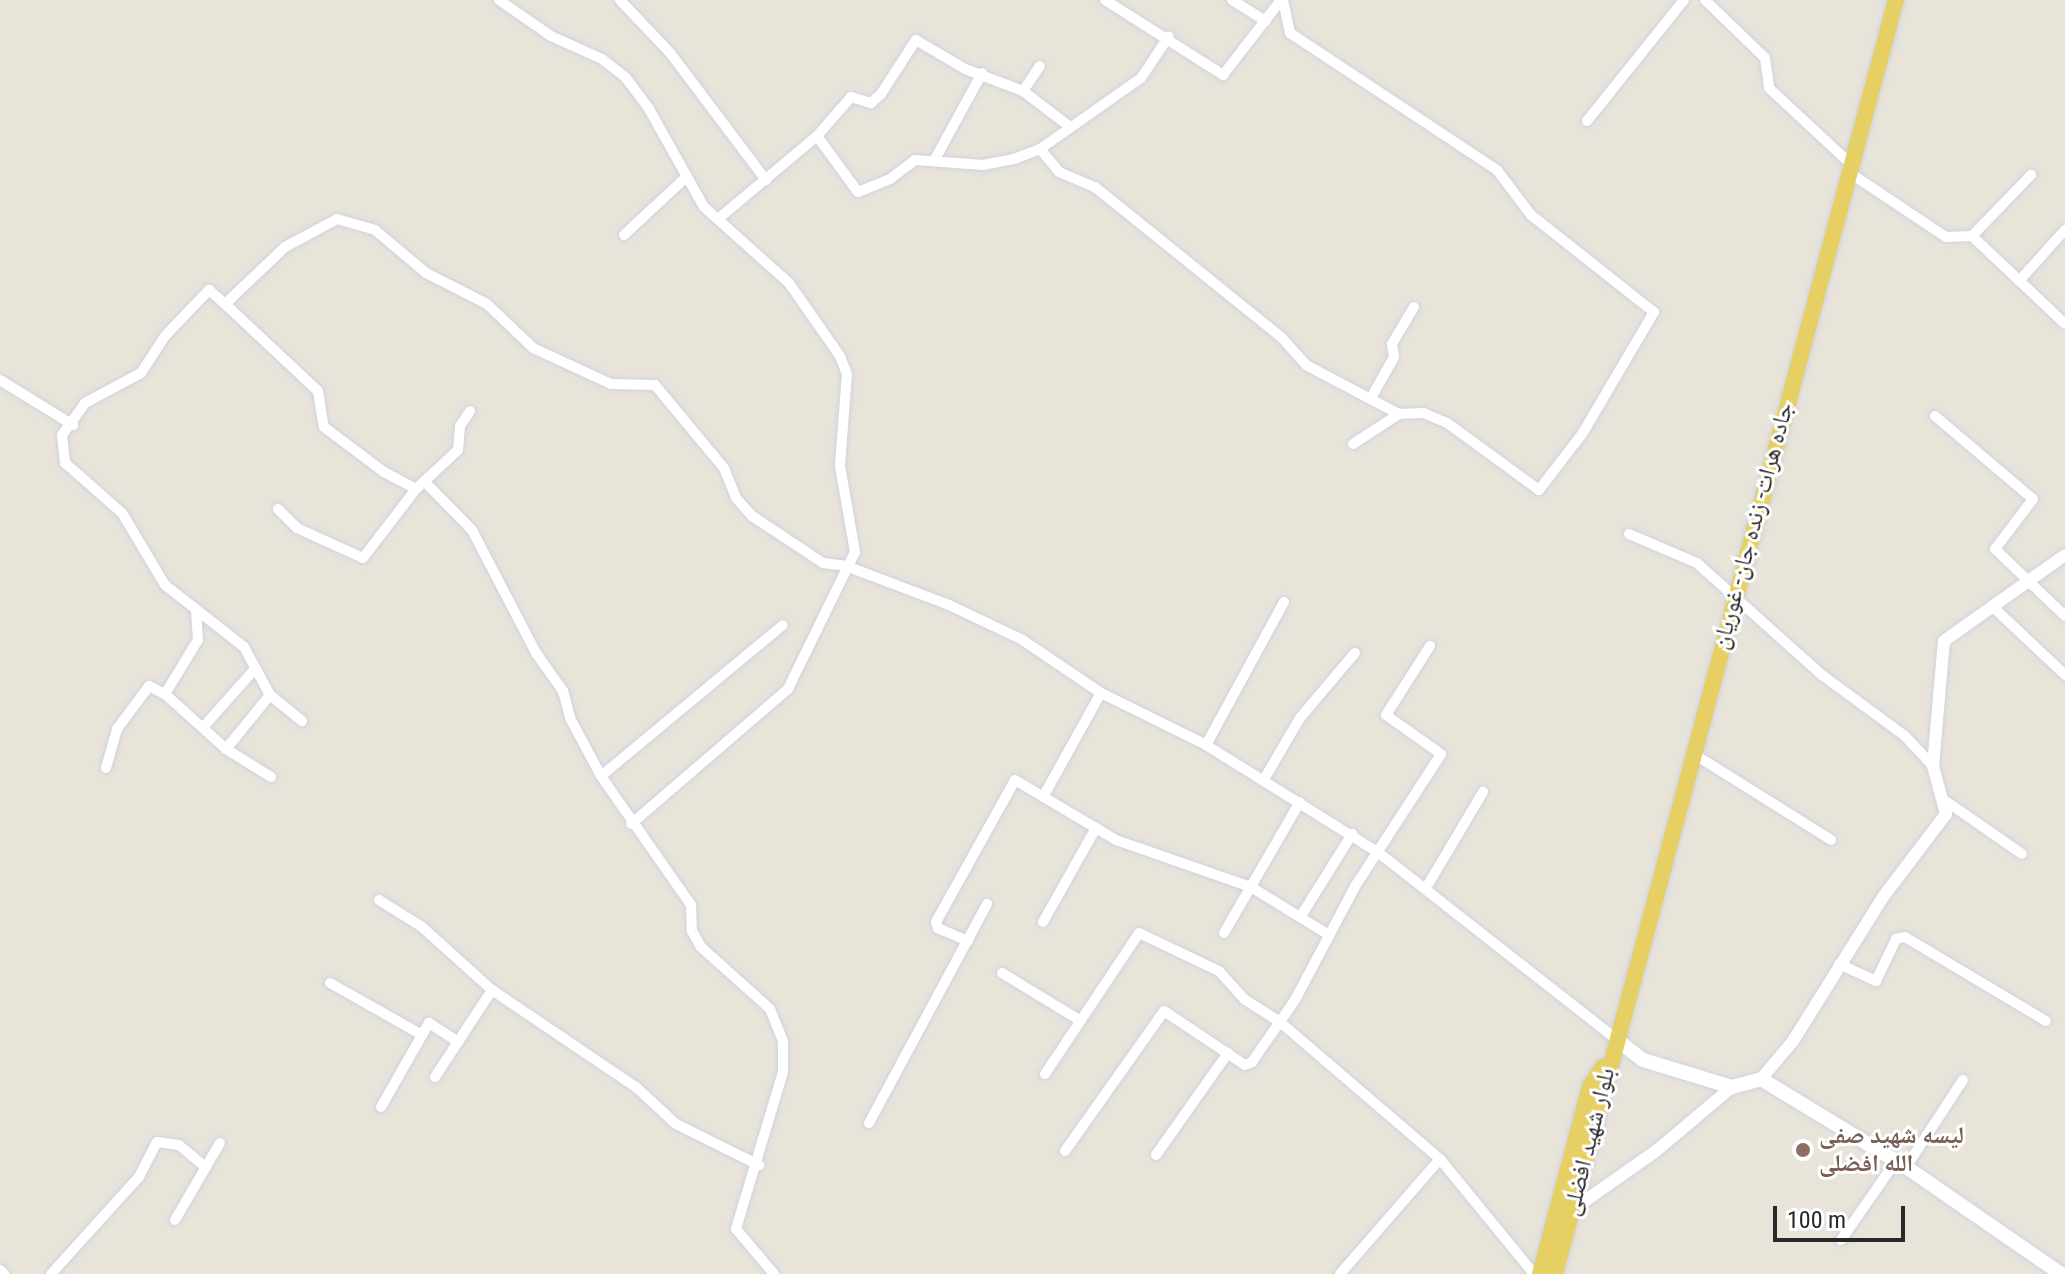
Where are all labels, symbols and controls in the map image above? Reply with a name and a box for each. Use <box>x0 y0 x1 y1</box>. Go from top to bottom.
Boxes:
street label: جاده هرات- زنده جان- غوریان <box>1706 399 1800 653</box>
street label: بلوار شهید افضلی <box>1557 1065 1621 1219</box>
place label: لیسه شهید صفی الله افضلی <box>1819 1122 1964 1178</box>
marker: لیسه شهید صفی الله افضلی <box>1794 1141 1812 1159</box>
scale bar <box>1777 1190 1909 1240</box>
text: 100 m <box>1787 1206 1846 1234</box>

